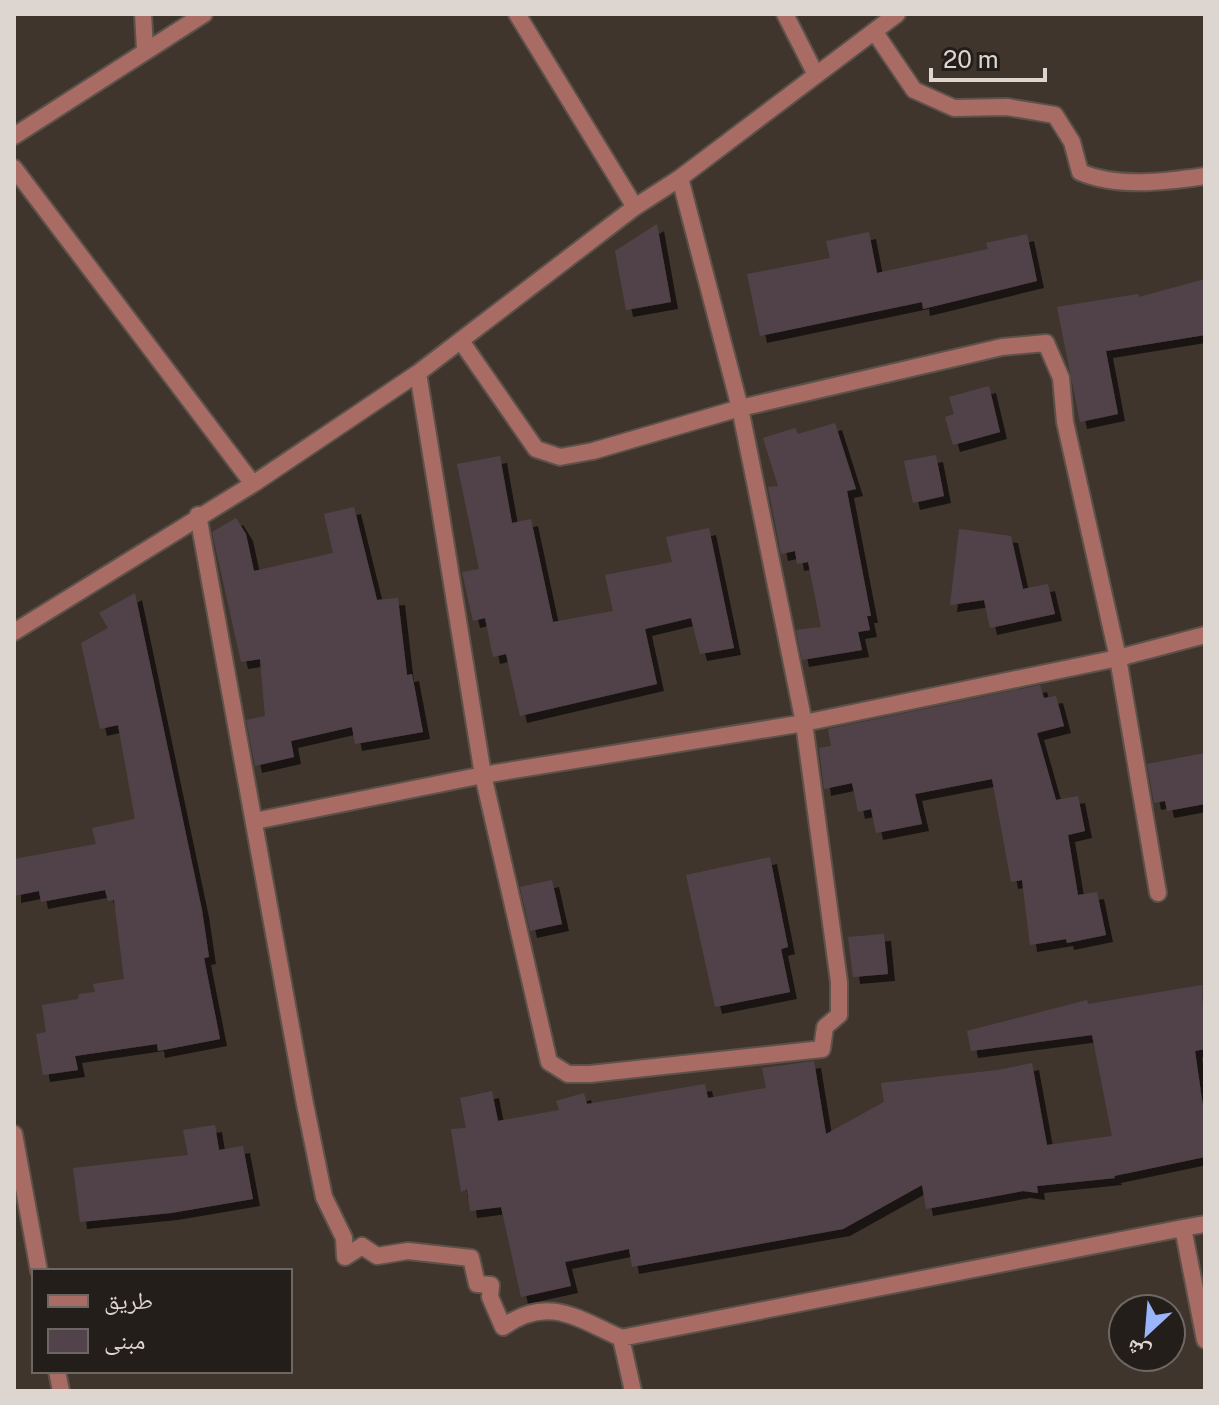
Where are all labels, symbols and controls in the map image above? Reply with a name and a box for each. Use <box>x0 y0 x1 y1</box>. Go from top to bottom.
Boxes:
scale bar <box>931 32 1045 82</box>
text: 20 m <box>943 45 999 73</box>
legend <box>32 1269 292 1373</box>
text: طريق <box>104 1286 153 1315</box>
north arrow <box>1107 1293 1187 1373</box>
text: مبنى <box>104 1326 145 1355</box>
text: ش <box>1122 1333 1155 1368</box>

